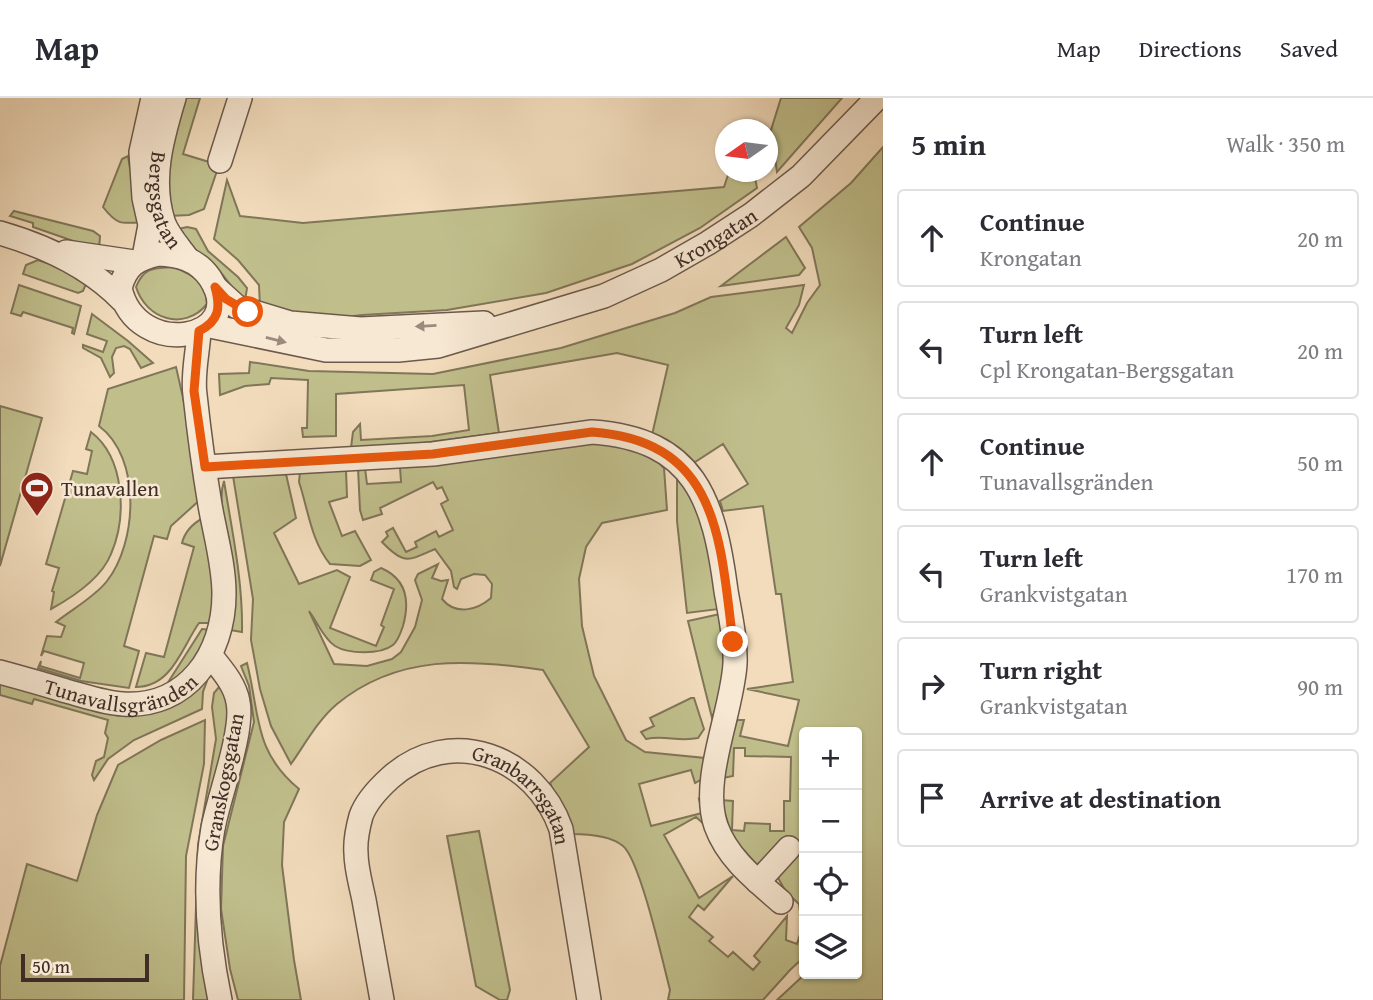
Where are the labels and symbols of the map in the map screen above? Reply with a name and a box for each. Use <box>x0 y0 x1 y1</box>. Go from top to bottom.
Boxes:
north arrow <box>715 119 778 182</box>
street label: Bergsgatan <box>142 150 190 255</box>
street label: Krongatan <box>668 200 763 275</box>
route start <box>232 296 263 327</box>
one-way arrow <box>415 320 437 331</box>
one-way arrow <box>265 335 287 346</box>
sports icon: Tunavallen <box>18 469 56 518</box>
place label: Tunavallen <box>61 473 159 504</box>
route end <box>717 626 748 657</box>
street label: Tunavallsgränden <box>41 666 204 720</box>
street label: Granskogsgatan <box>194 710 252 854</box>
street label: Granbarrsgatan <box>469 737 579 847</box>
scale bar <box>21 951 149 983</box>

